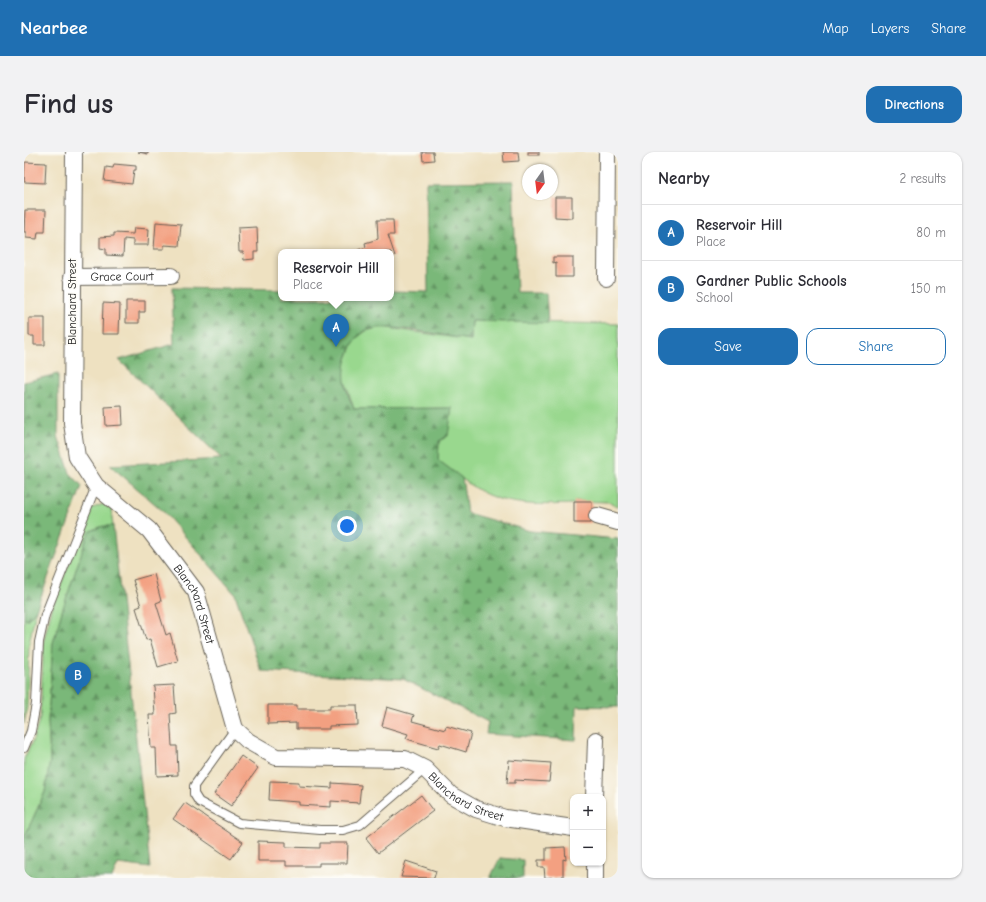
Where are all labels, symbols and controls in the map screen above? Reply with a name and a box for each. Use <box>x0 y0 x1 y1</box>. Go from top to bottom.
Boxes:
text: Nearbee <box>20 17 88 39</box>
text: Map <box>822 20 849 37</box>
text: Layers <box>871 20 909 37</box>
text: Share <box>931 20 966 37</box>
button: Directions <box>866 86 962 123</box>
text: Find us <box>24 88 113 120</box>
north arrow <box>522 164 558 200</box>
text: Nearby <box>658 169 709 188</box>
text: 2 results <box>899 171 946 186</box>
text: Reservoir Hill <box>696 216 782 234</box>
text: A <box>667 225 675 240</box>
text: 80 m <box>916 225 946 240</box>
text: Place <box>696 234 726 249</box>
popup <box>278 249 394 301</box>
street label: Blanchard Street <box>65 258 79 345</box>
text: Reservoir Hill <box>293 259 379 277</box>
street label: Grace Court <box>90 269 154 284</box>
text: Gardner Public Schools <box>696 272 847 290</box>
text: Place <box>293 277 323 292</box>
text: B <box>667 281 675 296</box>
text: 150 m <box>911 281 946 296</box>
text: School <box>696 290 733 305</box>
pin: A <box>323 314 349 347</box>
button: Save <box>658 328 798 365</box>
button: Share <box>806 328 946 365</box>
your location <box>337 516 357 536</box>
street label: Blanchard Street <box>171 562 218 646</box>
pin: B <box>65 662 91 695</box>
street label: Blanchard Street <box>425 769 506 824</box>
map controls <box>570 794 606 866</box>
button: + <box>570 794 606 830</box>
button: − <box>570 830 606 866</box>

